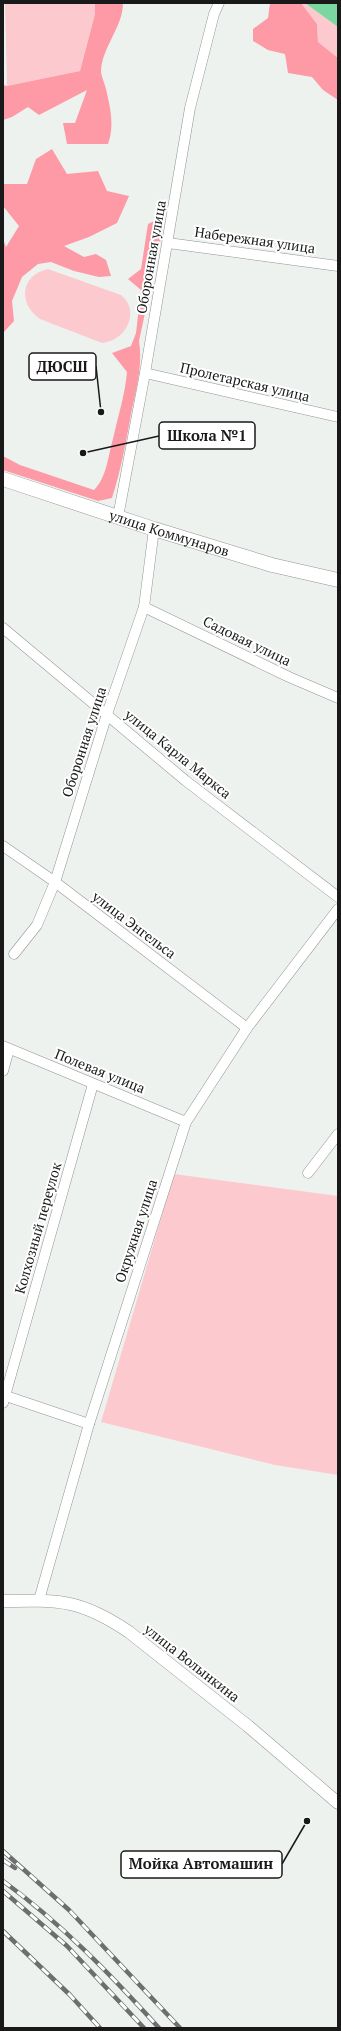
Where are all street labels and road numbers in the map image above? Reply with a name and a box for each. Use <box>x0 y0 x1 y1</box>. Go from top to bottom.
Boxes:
street label: Оборонная улица <box>131 199 170 315</box>
street label: Набережная улица <box>193 222 317 257</box>
street label: Пролетарская улица <box>178 357 312 406</box>
street label: улица Коммунаров <box>106 505 232 560</box>
street label: Садовая улица <box>200 611 294 670</box>
street label: Оборонная улица <box>57 684 110 799</box>
street label: улица Карла Маркса <box>120 704 236 802</box>
street label: улица Энгельса <box>88 886 180 962</box>
street label: Полевая улица <box>52 1044 148 1097</box>
street label: Колхозный переулок <box>10 1159 66 1296</box>
street label: Окружная улица <box>110 1177 161 1285</box>
street label: улица Волынкина <box>140 1619 244 1706</box>

